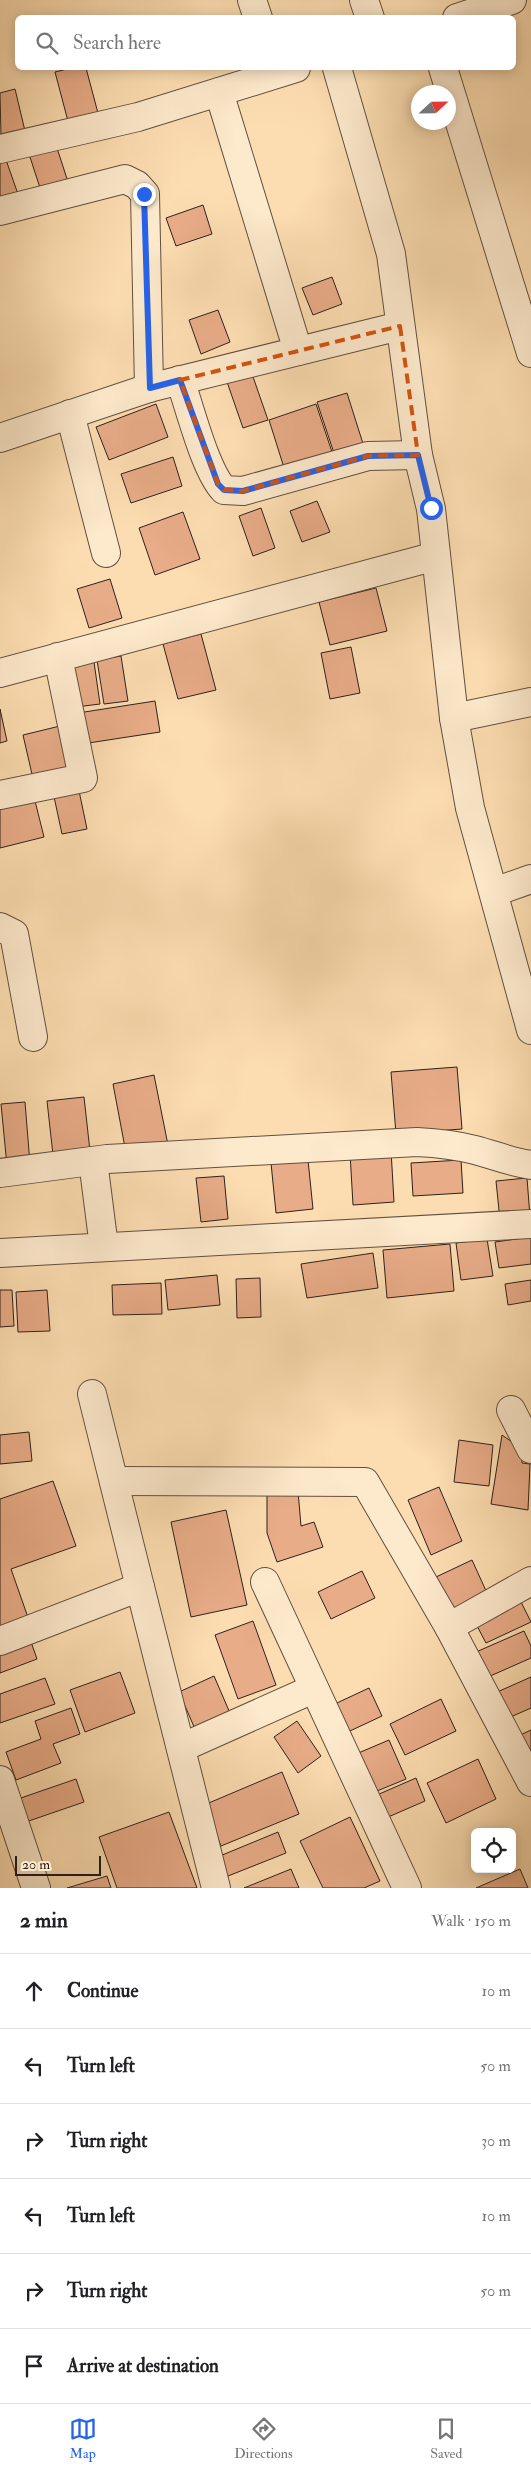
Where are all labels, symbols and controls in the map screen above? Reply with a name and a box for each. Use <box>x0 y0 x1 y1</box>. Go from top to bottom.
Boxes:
search box <box>15 15 516 70</box>
icon: search <box>33 29 61 57</box>
text: Search here <box>73 31 161 55</box>
north arrow <box>411 85 456 130</box>
route end <box>133 183 156 206</box>
route start <box>420 497 443 520</box>
map controls <box>471 1828 516 1873</box>
button: locate <box>471 1828 516 1873</box>
scale bar <box>15 1853 101 1876</box>
text: 20 m <box>22 1856 50 1873</box>
text: 2 min <box>20 1907 68 1934</box>
text: Walk · 150 m <box>431 1911 511 1931</box>
icon: ahead <box>20 1977 48 2005</box>
text: Continue <box>67 1979 138 2003</box>
text: 10 m <box>481 1981 511 2001</box>
icon: left <box>20 2052 48 2080</box>
text: Turn left <box>67 2054 135 2078</box>
text: 50 m <box>480 2056 511 2076</box>
icon: right <box>20 2127 48 2155</box>
text: Turn right <box>67 2129 147 2153</box>
text: 30 m <box>481 2131 511 2151</box>
icon: left <box>20 2202 48 2230</box>
text: Turn left <box>67 2204 135 2228</box>
text: 10 m <box>481 2206 511 2226</box>
icon: right <box>20 2277 48 2305</box>
text: Turn right <box>67 2279 147 2303</box>
text: 50 m <box>480 2281 511 2301</box>
icon: arrive <box>20 2352 48 2380</box>
text: Arrive at destination <box>67 2354 219 2378</box>
tab: Map <box>69 2415 97 2462</box>
tab: Directions <box>234 2415 293 2462</box>
tab: Saved <box>430 2415 462 2462</box>

